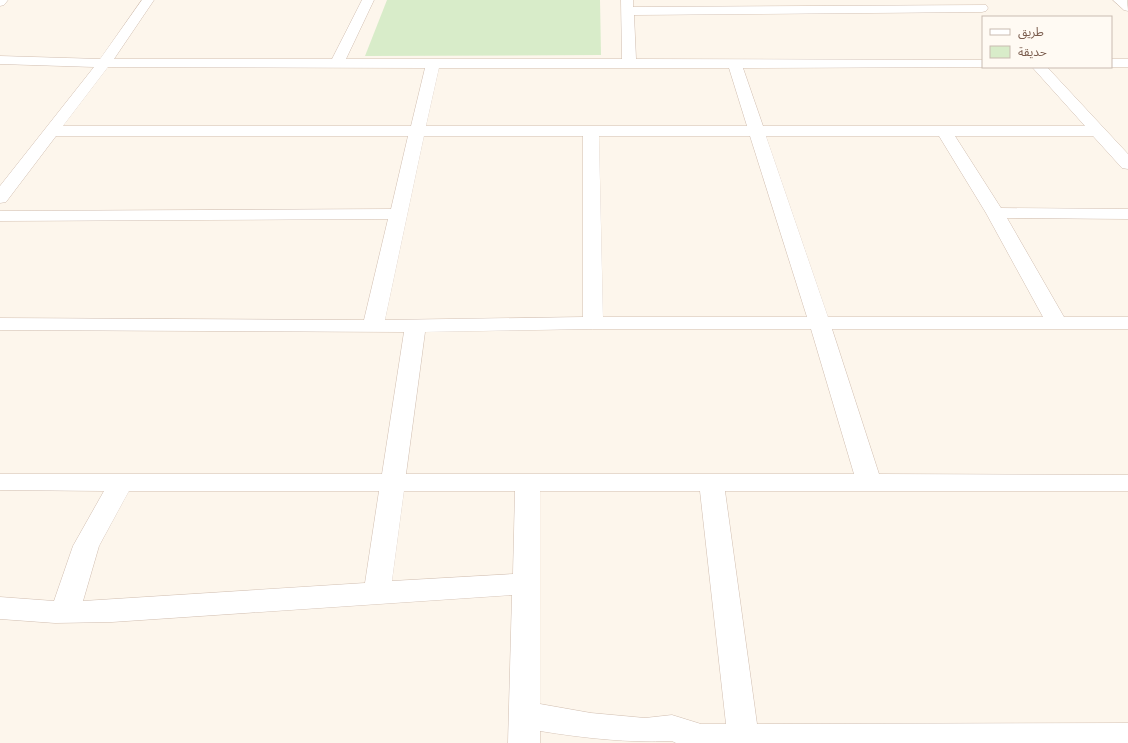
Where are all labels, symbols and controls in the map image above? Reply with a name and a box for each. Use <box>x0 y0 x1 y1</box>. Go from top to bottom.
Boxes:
legend <box>982 16 1112 68</box>
text: طريق <box>1018 24 1044 40</box>
text: حديقة <box>1018 44 1047 59</box>

